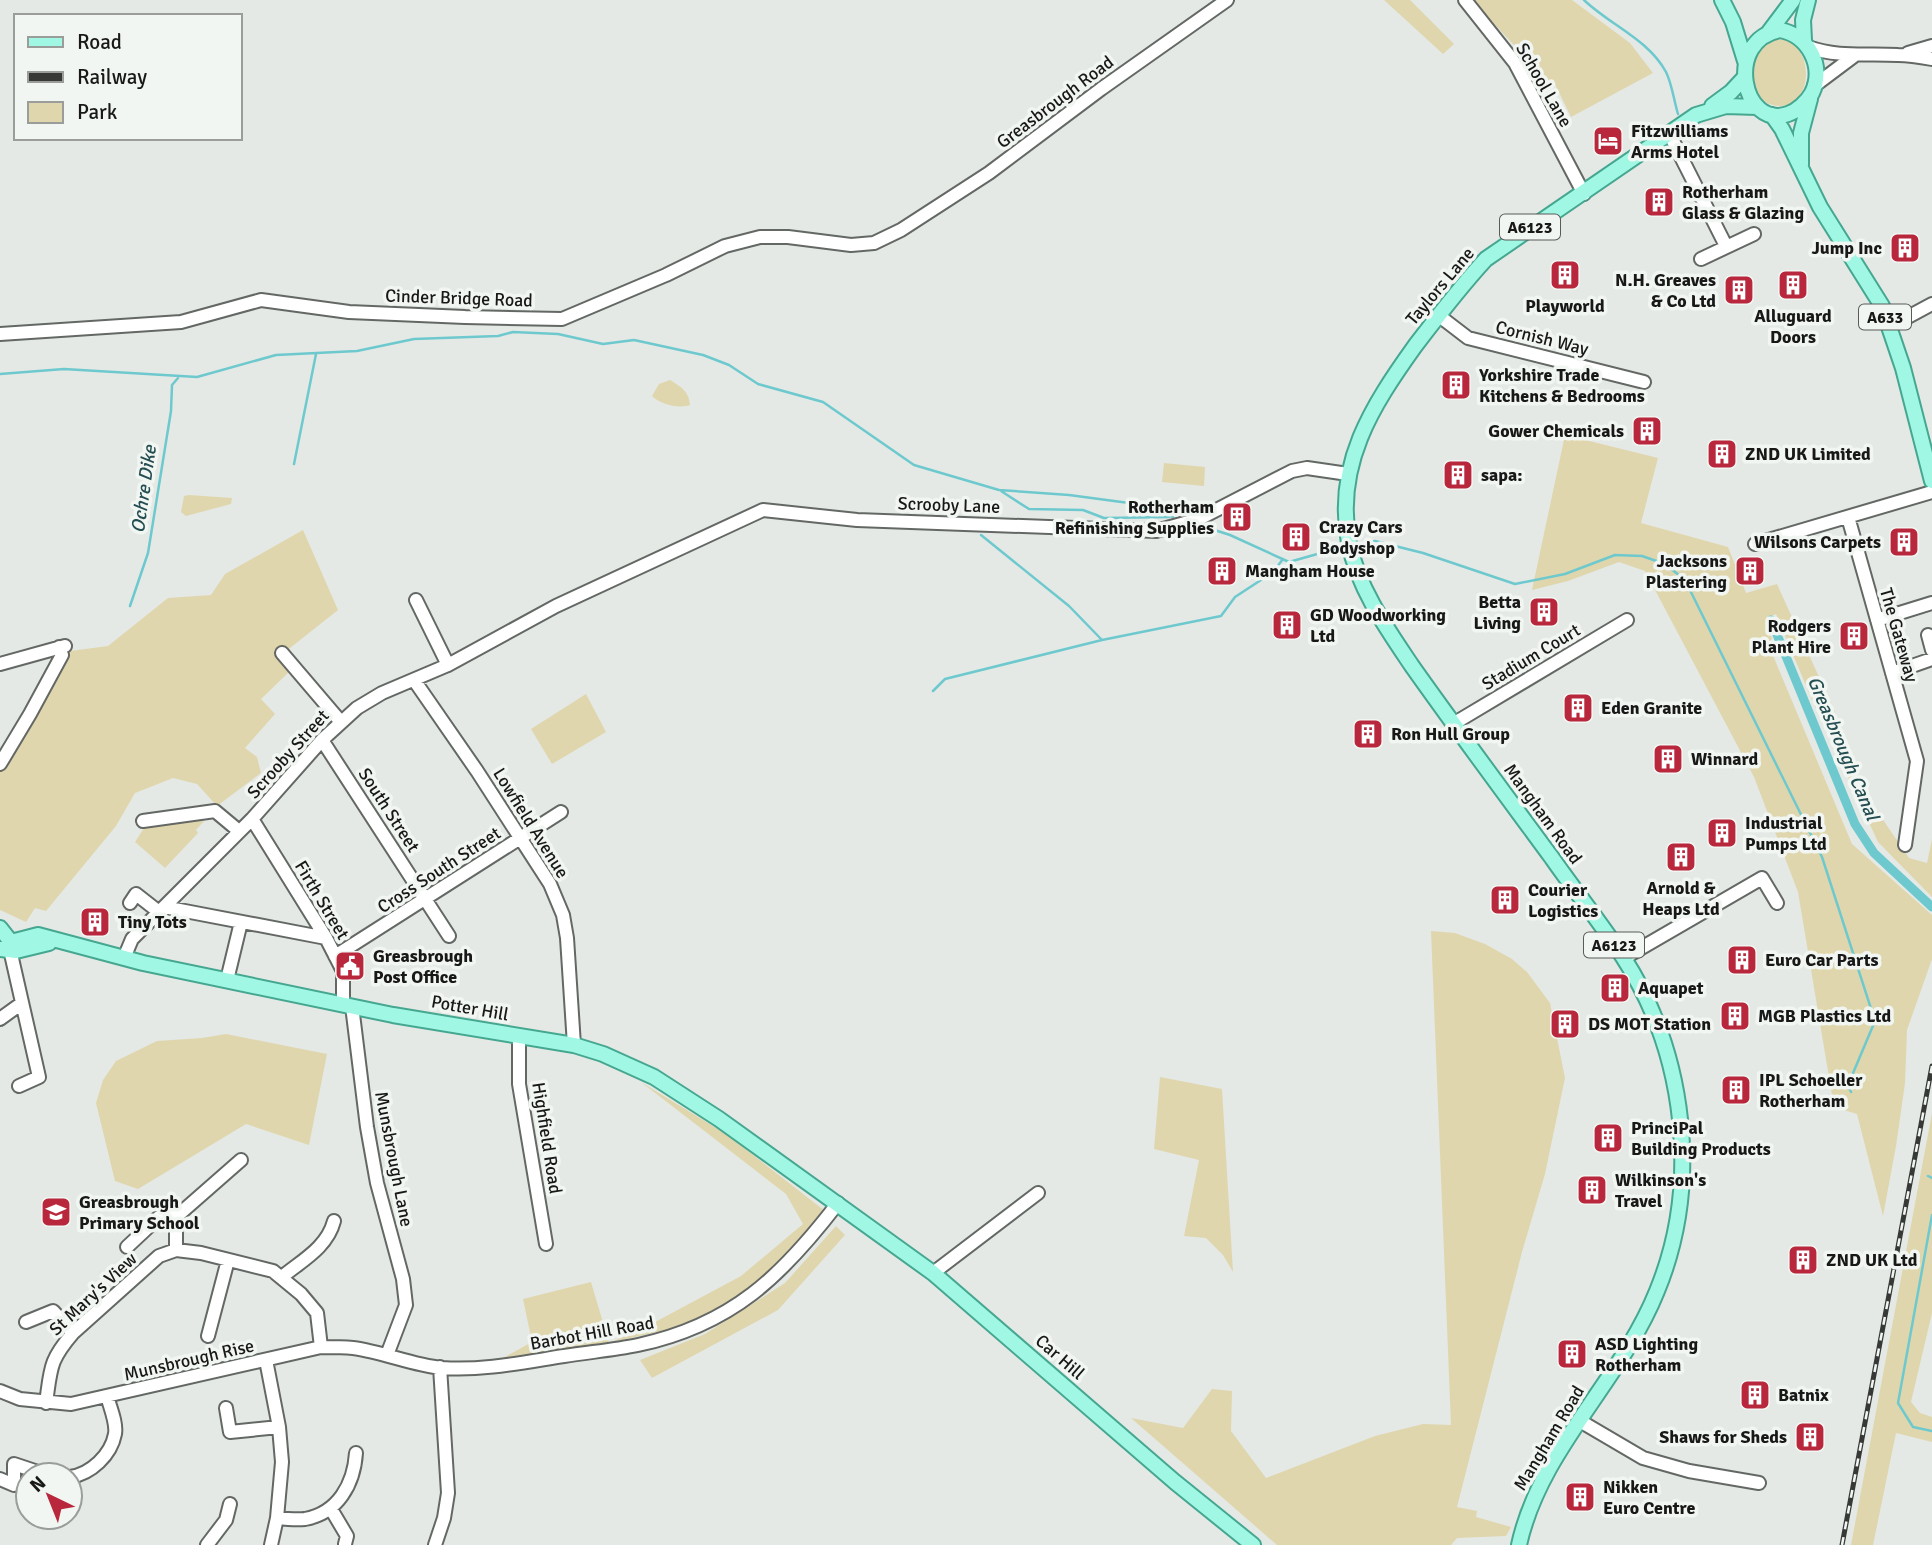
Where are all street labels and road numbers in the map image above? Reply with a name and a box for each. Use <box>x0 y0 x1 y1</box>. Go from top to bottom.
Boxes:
street label: School Lane <box>1511 39 1577 131</box>
street label: Greasbrough Road <box>992 51 1118 153</box>
road number: A6123 <box>1500 215 1560 240</box>
street label: Taylors Lane <box>1401 243 1479 329</box>
street label: Cinder Bridge Road <box>385 284 533 312</box>
road number: A633 <box>1859 304 1911 330</box>
street label: Cornish Way <box>1493 316 1591 360</box>
street label: Scrooby Lane <box>897 492 1001 518</box>
street label: The Gateway <box>1875 585 1923 685</box>
street label: Stadium Court <box>1478 619 1584 695</box>
street label: Scrooby Street <box>242 705 334 803</box>
street label: Mangham Road <box>1499 759 1587 869</box>
street label: South Street <box>354 764 424 856</box>
street label: Lowfield Avenue <box>488 764 574 882</box>
street label: Cross South Street <box>373 822 505 918</box>
street label: Firth Street <box>290 857 354 943</box>
road number: A6123 <box>1584 932 1644 958</box>
street label: Potter Hill <box>430 990 510 1026</box>
street label: Highfield Road <box>527 1080 567 1196</box>
street label: Munsbrough Lane <box>370 1089 418 1229</box>
street label: St Mary's View <box>45 1248 141 1340</box>
street label: Barbot Hill Road <box>528 1311 656 1355</box>
street label: Car Hill <box>1031 1330 1089 1384</box>
street label: Munsbrough Rise <box>122 1334 256 1386</box>
street label: Mangham Road <box>1509 1381 1589 1495</box>

